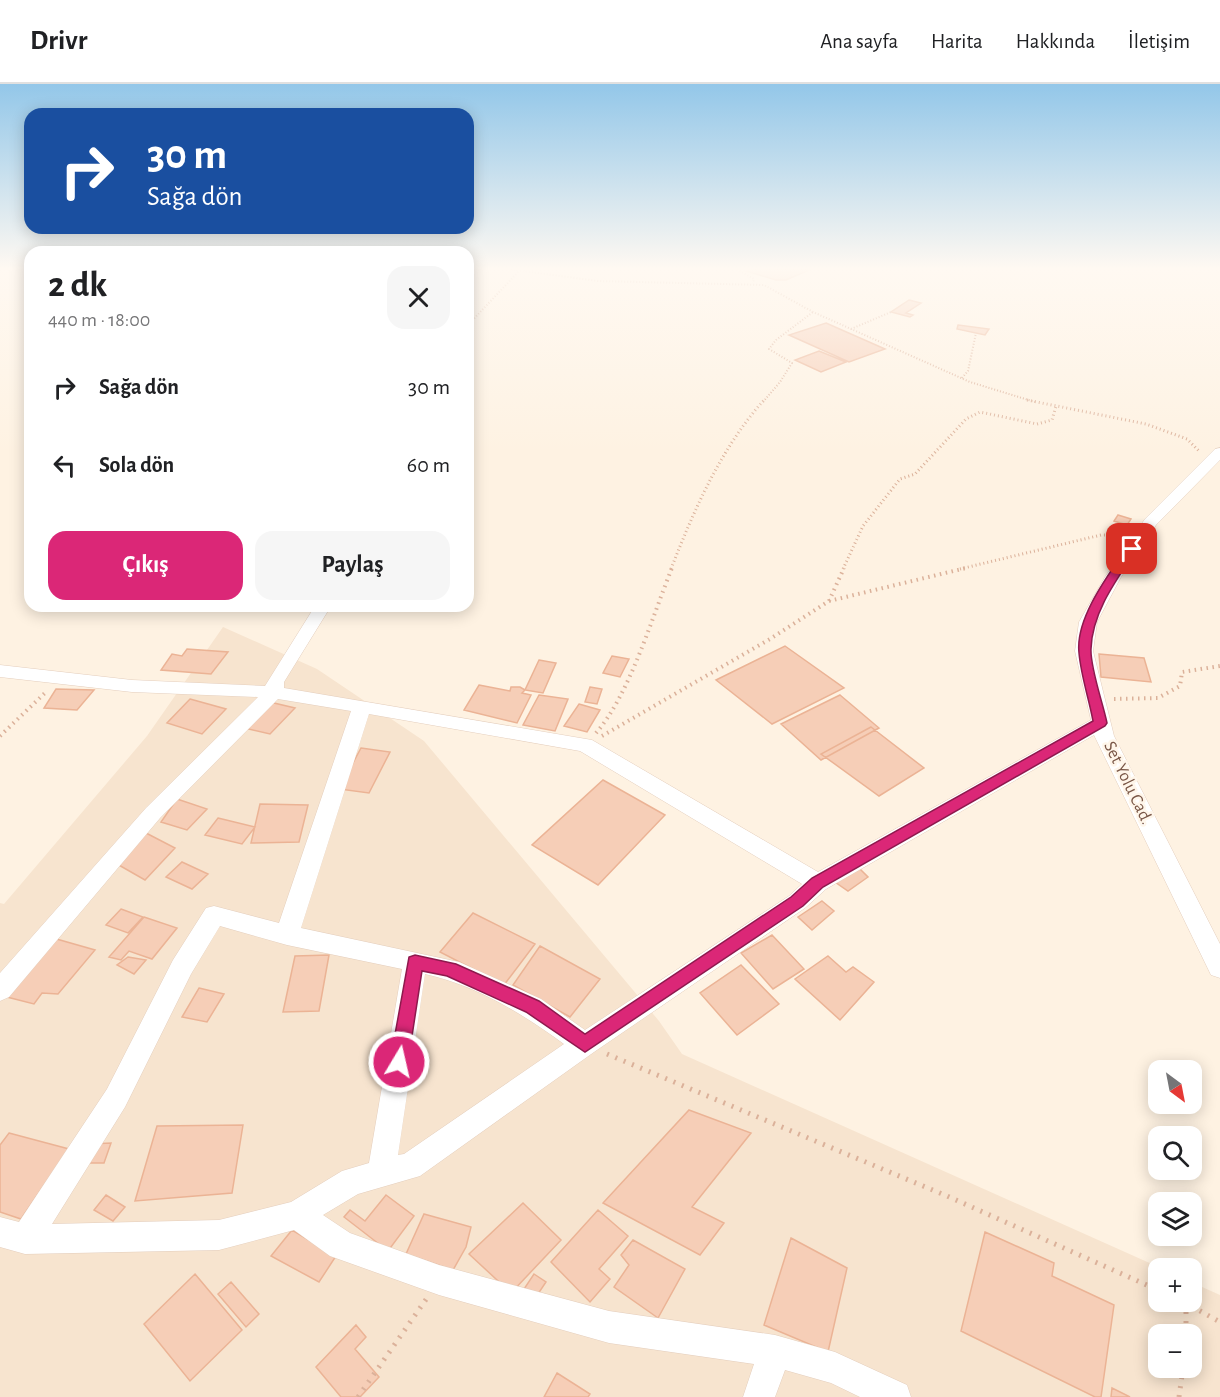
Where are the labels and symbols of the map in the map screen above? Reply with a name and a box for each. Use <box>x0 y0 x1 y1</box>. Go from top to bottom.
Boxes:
pin <box>1106 523 1157 574</box>
street label: Set Yolu Cad. <box>1100 739 1156 827</box>
position arrow <box>367 1030 431 1094</box>
north arrow <box>1148 1060 1202 1114</box>

